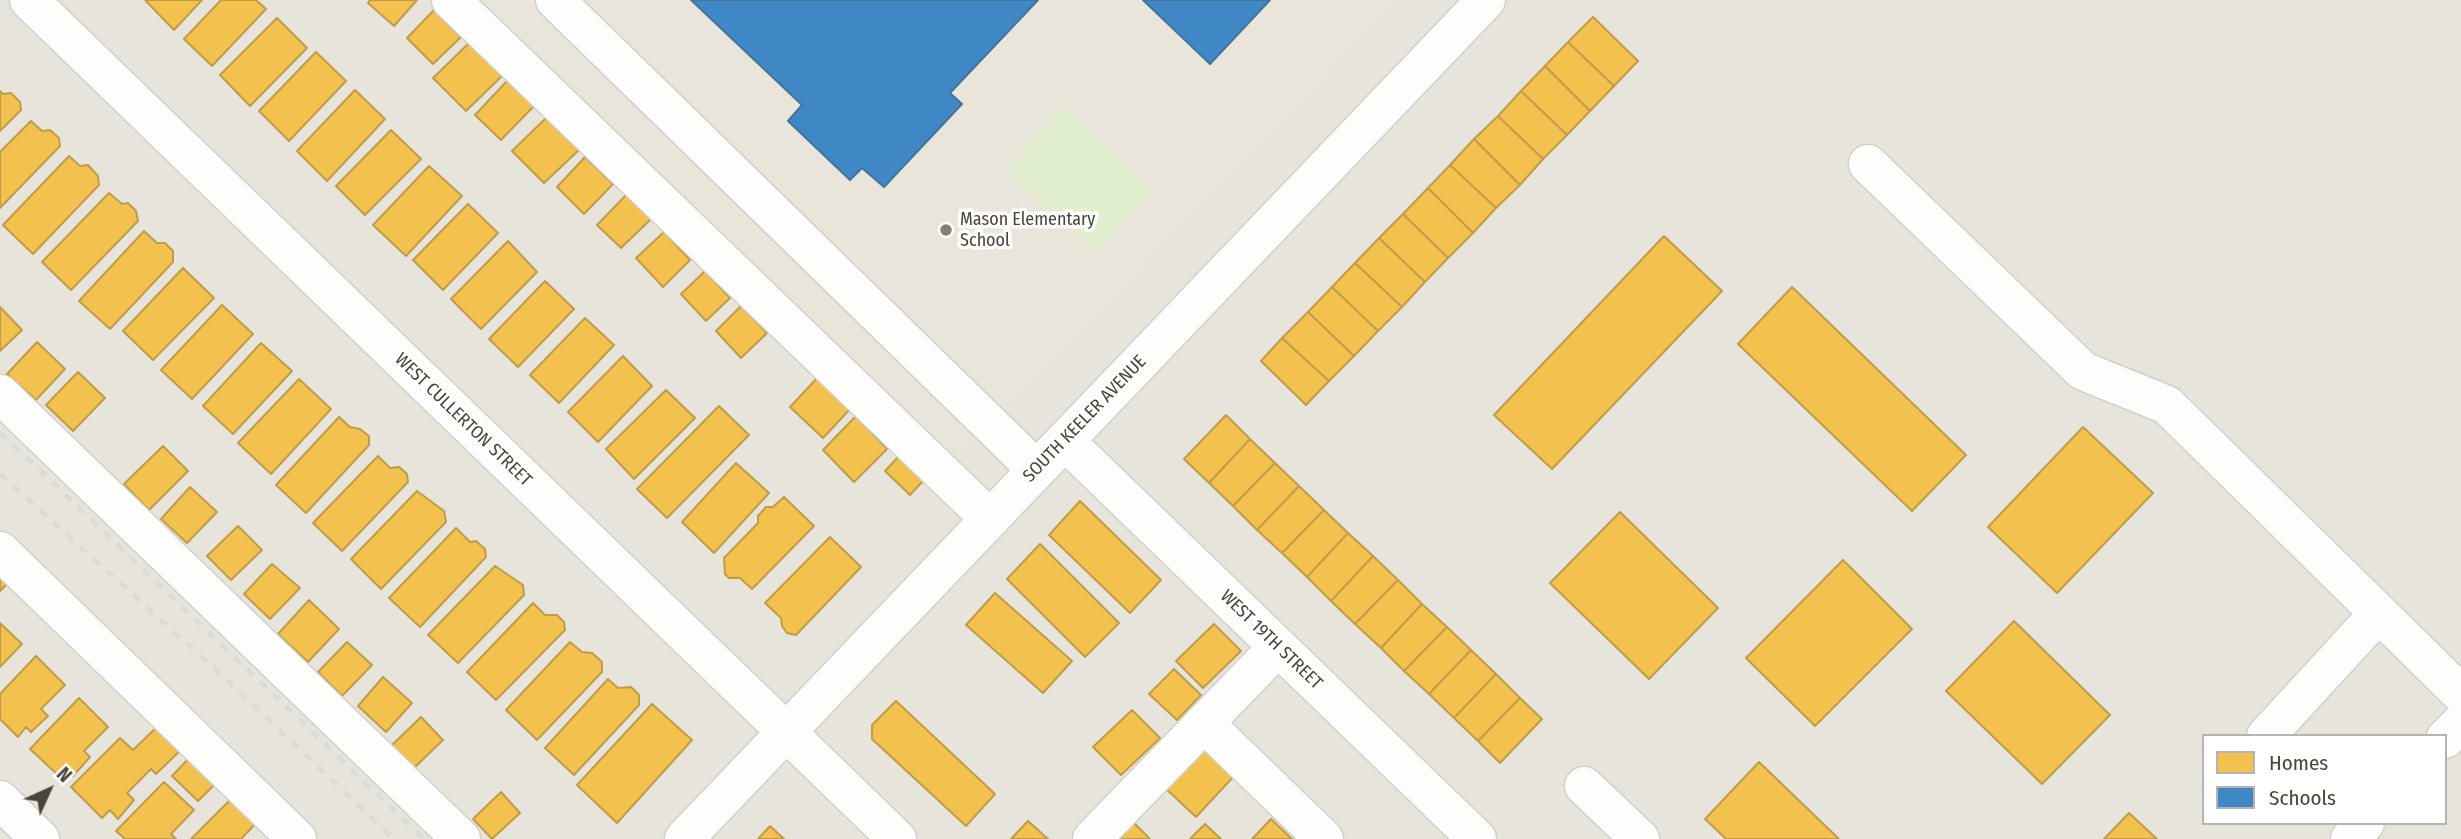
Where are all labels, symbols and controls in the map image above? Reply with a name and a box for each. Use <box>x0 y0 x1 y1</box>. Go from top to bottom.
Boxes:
place label: Mason Elementary School <box>960 209 1095 252</box>
marker: Mason Elementary School <box>938 222 954 238</box>
street label: WEST CULLERTON STREET <box>390 349 536 491</box>
street label: SOUTH KEELER AVENUE <box>1019 351 1151 487</box>
street label: WEST 19TH STREET <box>1215 586 1327 694</box>
legend <box>2202 734 2447 825</box>
text: Homes <box>2269 750 2328 776</box>
north arrow <box>14 755 84 825</box>
text: N <box>52 763 76 787</box>
text: Schools <box>2269 785 2336 811</box>

